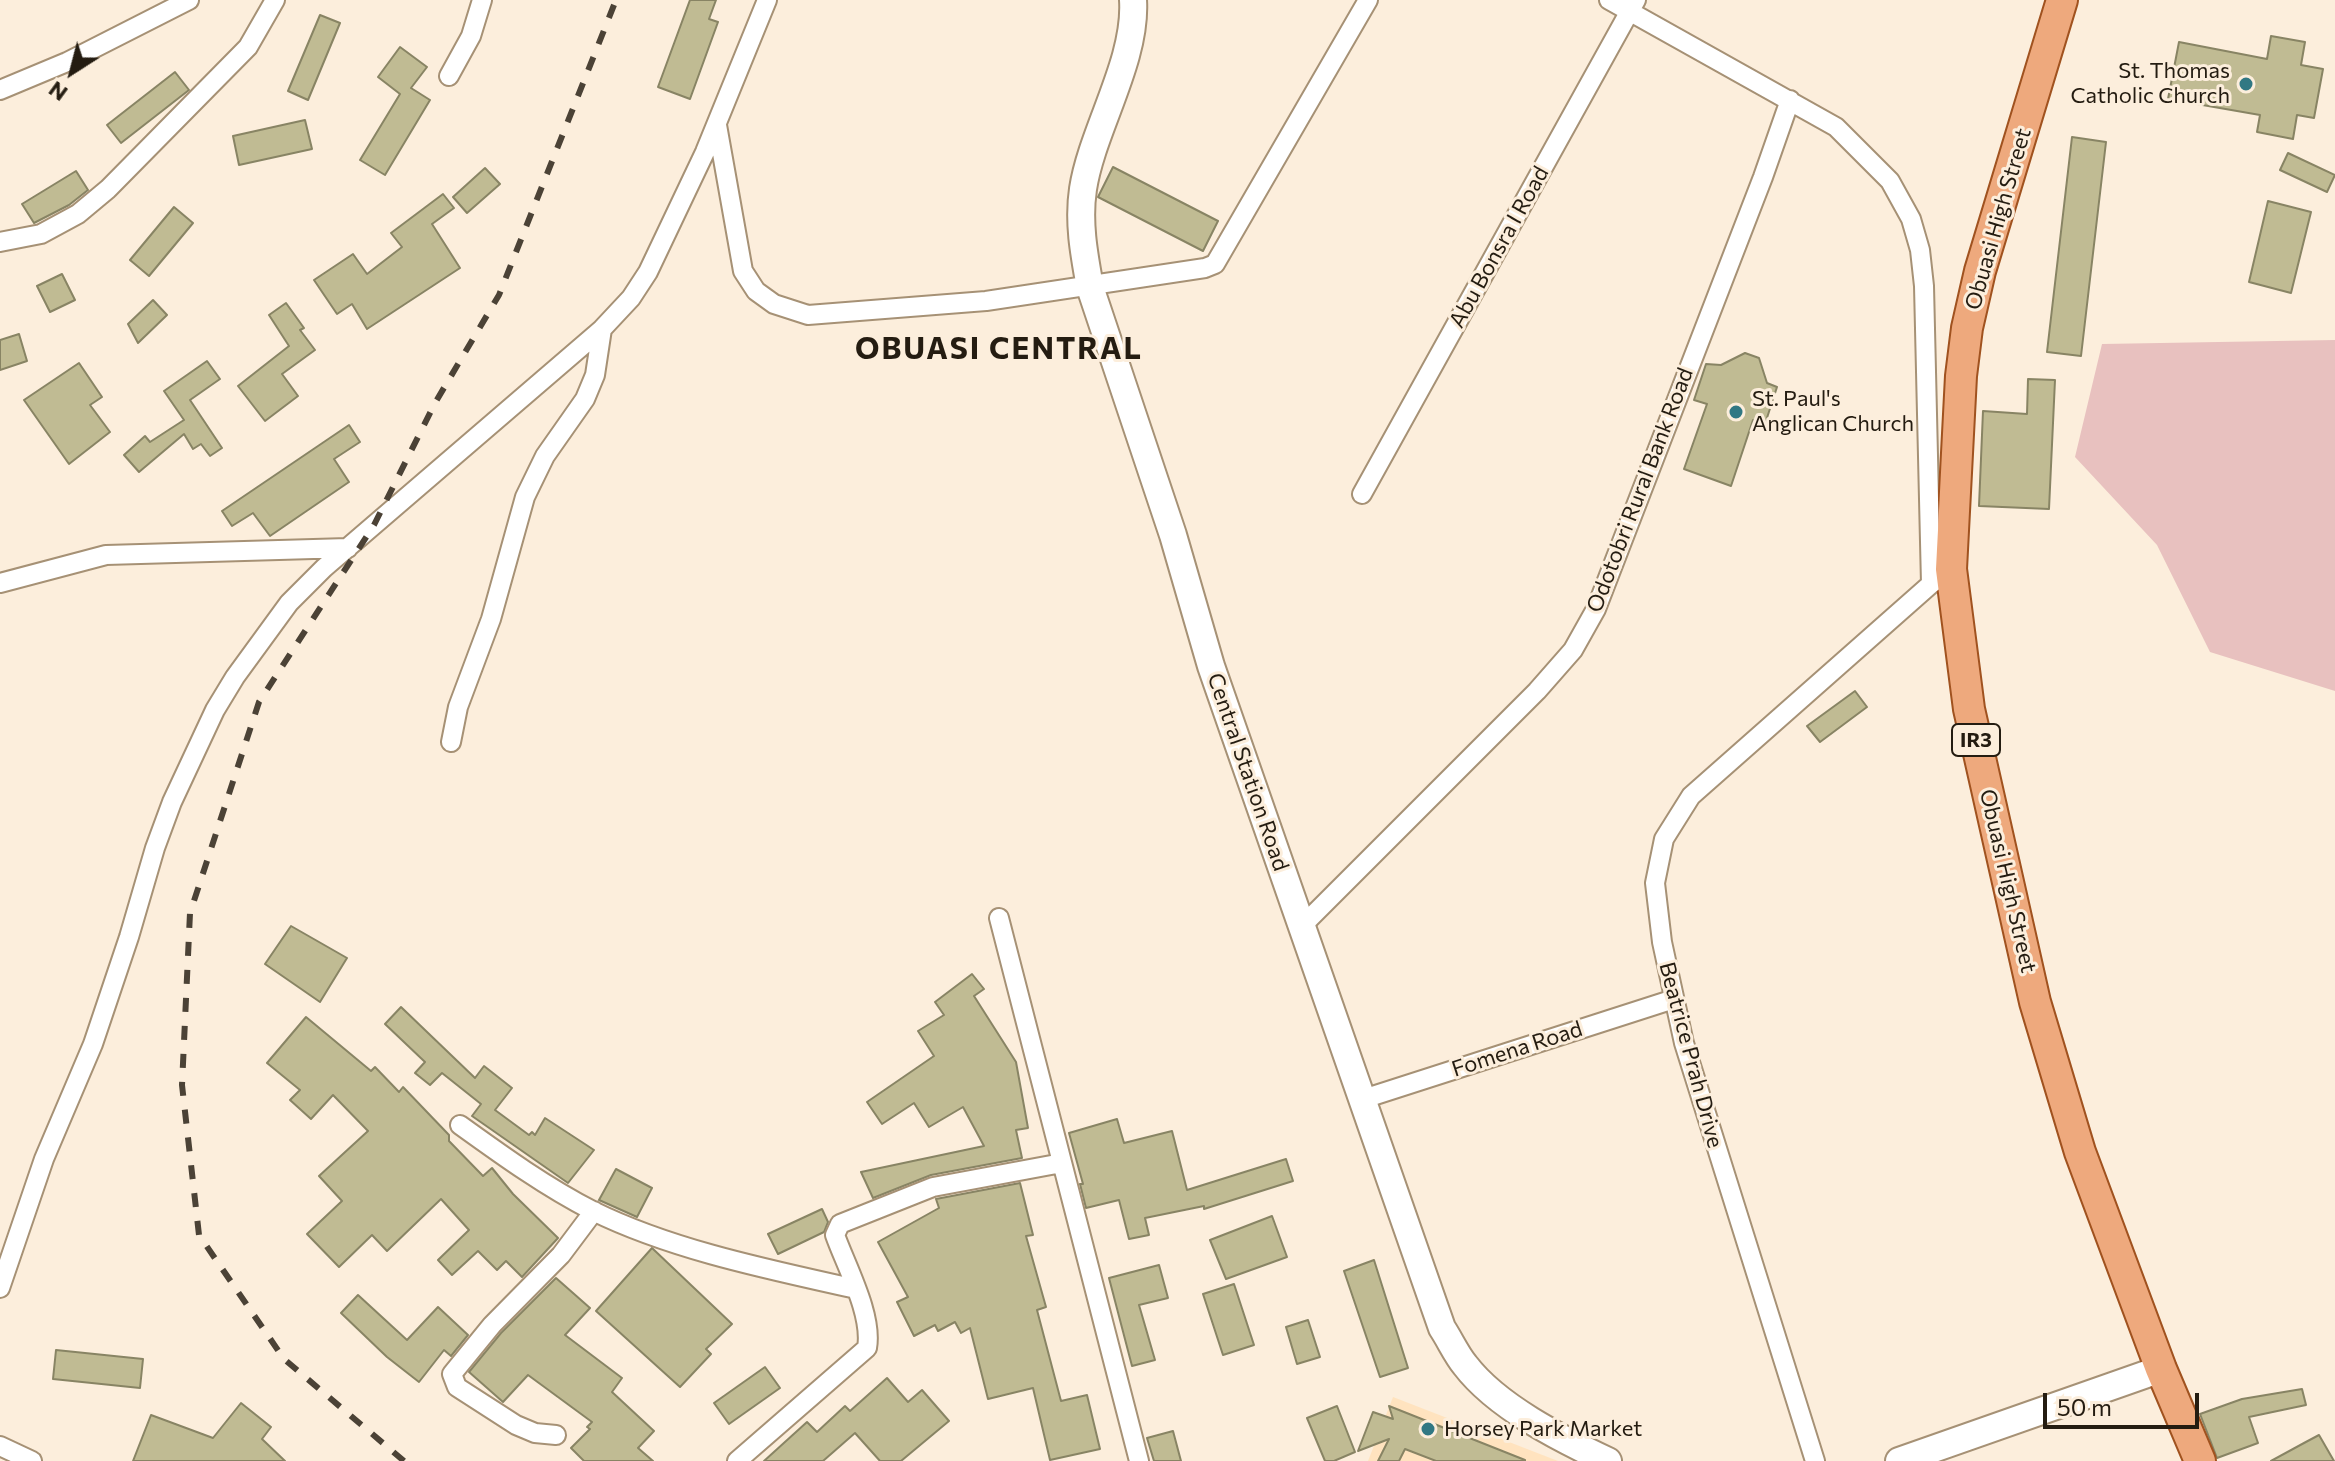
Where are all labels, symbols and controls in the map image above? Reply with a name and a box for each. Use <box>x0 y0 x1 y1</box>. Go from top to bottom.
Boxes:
north arrow <box>32 32 112 112</box>
place label: St. Thomas Catholic Church <box>2070 58 2230 110</box>
marker: St. Thomas Catholic Church <box>2237 75 2255 93</box>
text: N <box>43 76 72 108</box>
street label: Obuasi High Street <box>1959 125 2037 313</box>
street label: Abu Bonsra I Road <box>1444 162 1554 332</box>
district label: OBUASI CENTRAL <box>855 331 1143 367</box>
street label: Odotobri Rural Bank Road <box>1581 364 1699 616</box>
place label: St. Paul's Anglican Church <box>1752 386 1914 438</box>
marker: St. Paul's Anglican Church <box>1727 403 1745 421</box>
street label: Central Station Road <box>1202 670 1294 874</box>
road number: IR3 <box>1952 724 2000 756</box>
street label: Obuasi High Street <box>1974 787 2042 975</box>
street label: Beatrice Prah Drive <box>1653 959 1729 1151</box>
street label: Fomena Road <box>1448 1015 1586 1083</box>
scale bar <box>2047 1377 2203 1427</box>
text: 50 m <box>2057 1392 2112 1421</box>
place label: Horsey Park Market <box>1444 1416 1642 1442</box>
marker: Horsey Park Market <box>1419 1420 1437 1438</box>

